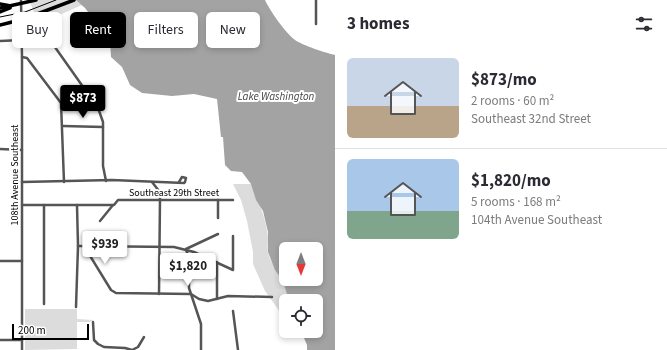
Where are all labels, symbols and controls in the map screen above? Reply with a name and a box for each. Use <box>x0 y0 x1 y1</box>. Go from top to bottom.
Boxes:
chip: Buy <box>12 12 62 48</box>
chip: Rent <box>70 12 126 48</box>
chip: Filters <box>134 12 198 48</box>
chip: New <box>206 12 260 48</box>
text: 3 homes <box>347 12 409 36</box>
icon: filters <box>633 13 655 35</box>
text: $873/mo <box>471 68 537 92</box>
icon: home <box>379 74 427 122</box>
pin: $873 <box>59 85 107 119</box>
text: $873 <box>69 89 97 107</box>
water label: Lake Washington <box>238 89 315 104</box>
text: 2 rooms · 60 m² <box>471 92 554 110</box>
text: Southeast 32nd Street <box>471 110 591 128</box>
street label: 108th Avenue Southeast <box>8 124 22 225</box>
text: $1,820/mo <box>471 169 551 193</box>
icon: home <box>379 175 427 223</box>
street label: Southeast 29th Street <box>129 186 220 200</box>
text: 5 rooms · 168 m² <box>471 193 561 211</box>
text: 104th Avenue Southeast <box>471 211 602 229</box>
pin: $939 <box>81 231 129 265</box>
text: $939 <box>91 235 119 253</box>
north arrow <box>279 242 323 286</box>
map controls <box>279 242 323 338</box>
pin: $1,820 <box>155 253 221 287</box>
text: $1,820 <box>169 257 207 275</box>
button: locate <box>279 294 323 338</box>
scale bar <box>12 322 89 341</box>
text: 200 m <box>18 323 46 338</box>

